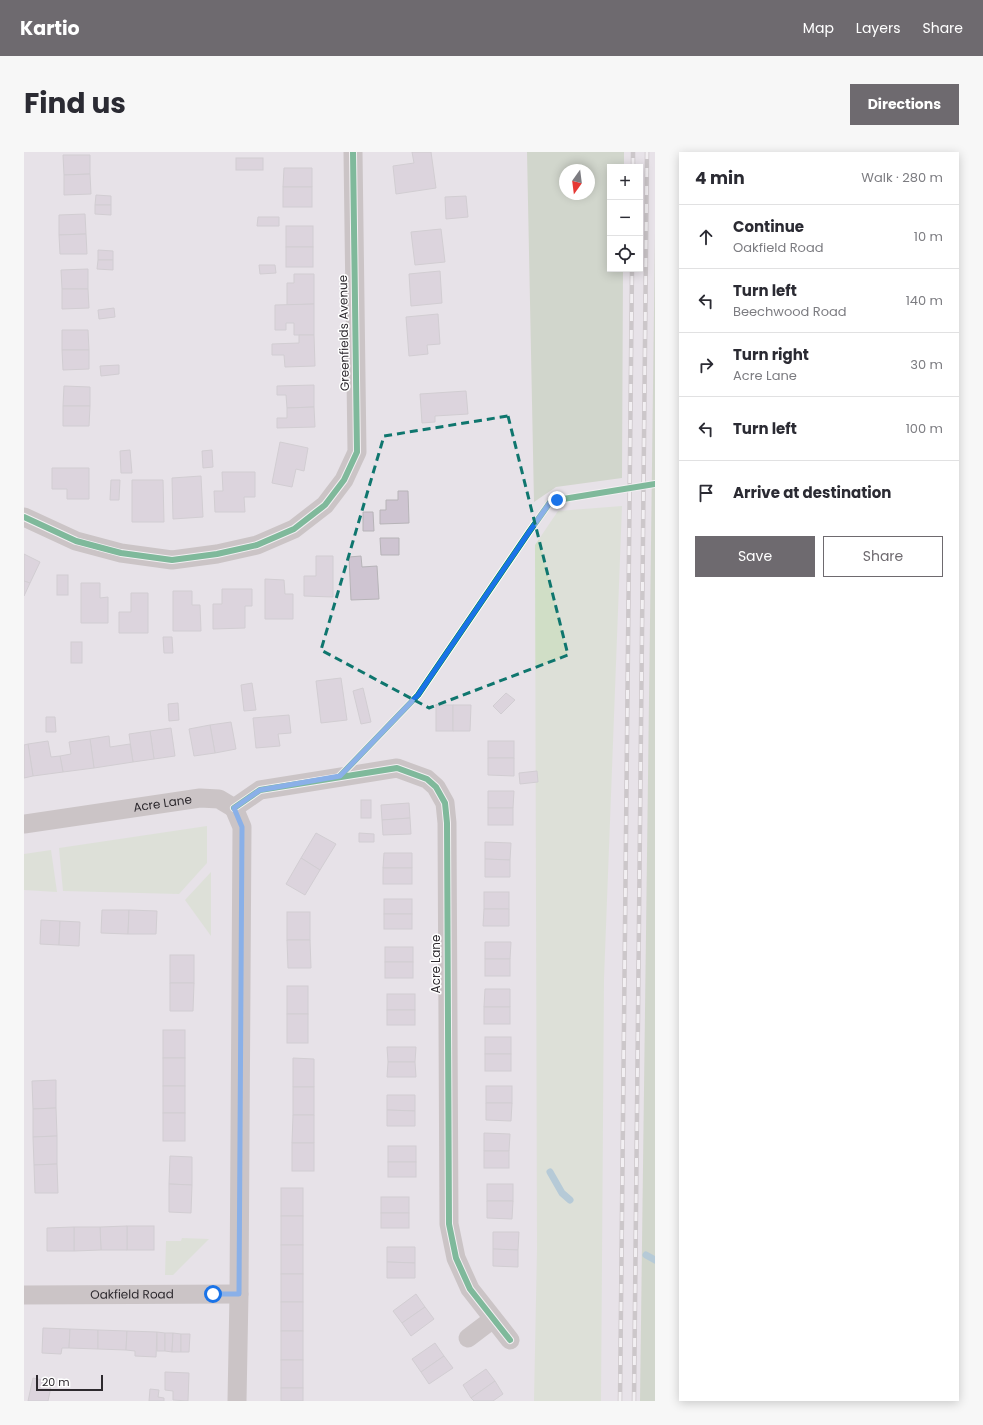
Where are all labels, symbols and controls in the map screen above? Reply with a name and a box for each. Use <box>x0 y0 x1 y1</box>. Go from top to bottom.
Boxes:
text: Kartio <box>20 15 80 42</box>
text: Map <box>803 18 834 38</box>
text: Layers <box>856 18 900 38</box>
text: Share <box>922 18 963 38</box>
text: Find us <box>24 84 126 123</box>
button: Directions <box>850 84 959 125</box>
north arrow <box>559 164 595 200</box>
map controls <box>607 164 643 272</box>
button: + <box>607 164 643 200</box>
text: 4 min <box>695 166 745 190</box>
text: Walk · 280 m <box>861 168 943 187</box>
button: − <box>607 200 643 236</box>
text: Continue <box>733 216 804 237</box>
icon: ahead <box>695 226 717 248</box>
text: 10 m <box>914 227 943 246</box>
button: locate <box>607 236 643 272</box>
text: Oakfield Road <box>733 238 824 257</box>
street label: Greenfields Avenue <box>334 275 353 391</box>
text: Turn left <box>733 280 797 301</box>
icon: left <box>695 290 717 312</box>
text: 140 m <box>906 291 943 310</box>
text: Beechwood Road <box>733 302 847 321</box>
text: Turn right <box>733 344 809 365</box>
icon: right <box>695 354 717 376</box>
text: 30 m <box>910 355 943 374</box>
text: Acre Lane <box>733 366 797 385</box>
icon: left <box>695 418 717 440</box>
text: Turn left <box>733 418 797 439</box>
text: 100 m <box>906 419 943 438</box>
icon: arrive <box>695 482 717 504</box>
text: Arrive at destination <box>733 482 891 503</box>
route end <box>548 491 566 509</box>
button: Save <box>695 536 815 577</box>
button: Share <box>823 536 943 577</box>
street label: Acre Lane <box>132 790 193 816</box>
street label: Acre Lane <box>427 935 444 993</box>
street label: Oakfield Road <box>90 1285 174 1303</box>
route start <box>204 1285 222 1303</box>
scale bar <box>36 1373 103 1392</box>
text: 20 m <box>42 1374 70 1390</box>

